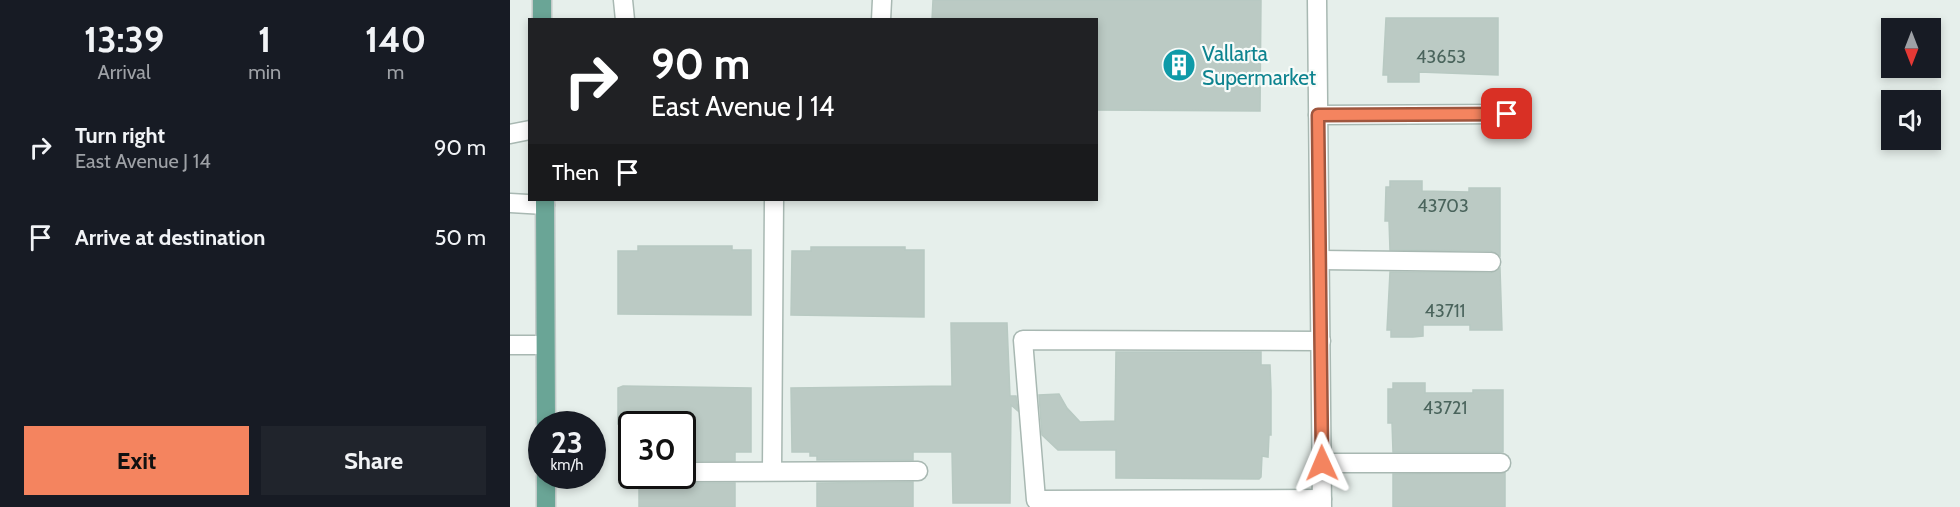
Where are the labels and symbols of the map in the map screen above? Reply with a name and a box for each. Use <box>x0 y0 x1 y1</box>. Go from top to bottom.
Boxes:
north arrow <box>1881 18 1941 78</box>
place label: Vallarta Supermarket <box>1202 41 1316 90</box>
house number: 43653 <box>1416 46 1466 68</box>
building icon: Vallarta Supermarket <box>1161 47 1197 83</box>
pin <box>1481 88 1532 139</box>
house number: 43703 <box>1417 195 1469 217</box>
house number: 43711 <box>1425 300 1465 322</box>
house number: 43721 <box>1423 397 1467 419</box>
speed limit sign: 30 <box>618 411 696 489</box>
position arrow <box>1290 431 1354 495</box>

